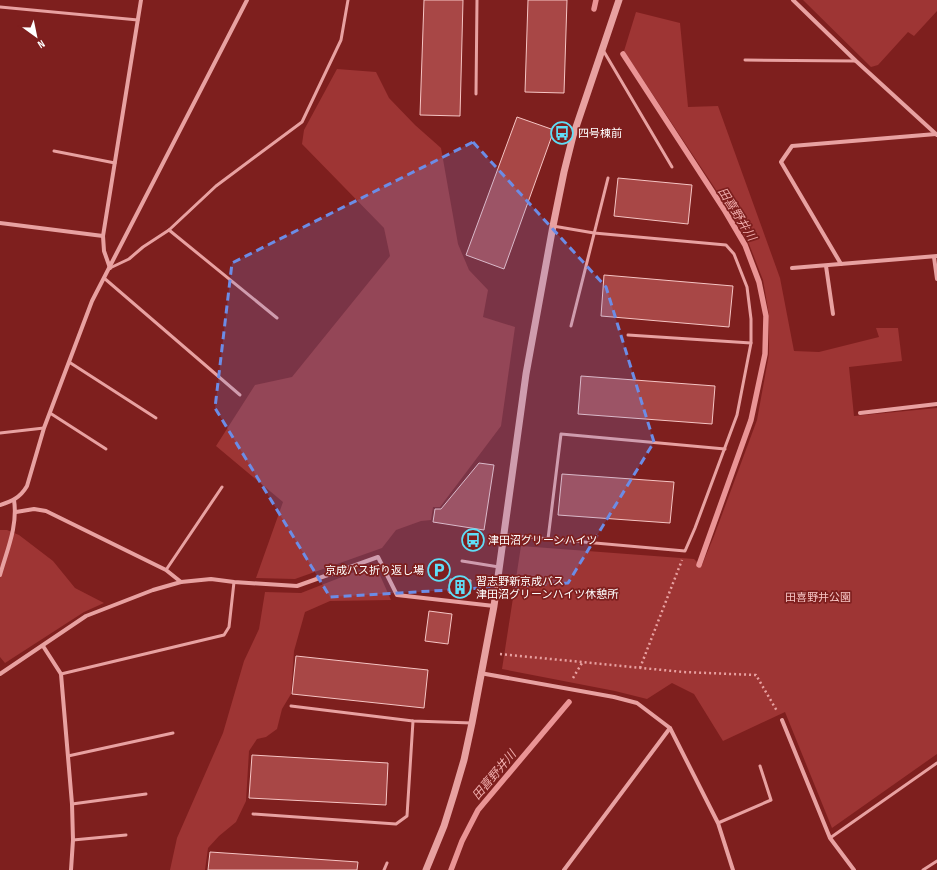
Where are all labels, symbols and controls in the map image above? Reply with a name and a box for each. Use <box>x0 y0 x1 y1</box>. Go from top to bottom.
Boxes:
north arrow <box>16 16 56 56</box>
text: N <box>35 37 47 51</box>
bus stop icon: 四号棟前 <box>549 120 575 146</box>
place label: 四号棟前 <box>578 127 622 140</box>
water label: 田喜野井川 <box>714 185 760 245</box>
bus stop icon: 津田沼グリーンハイツ <box>460 527 486 553</box>
place label: 津田沼グリーンハイツ <box>488 534 597 547</box>
parking icon: 京成バス折り返し場 <box>426 557 452 583</box>
place label: 京成バス折り返し場 <box>325 564 424 577</box>
building icon: 習志野新京成バス 津田沼グリーンハイツ休憩所 <box>447 574 473 600</box>
place label: 習志野新京成バス 津田沼グリーンハイツ休憩所 <box>476 575 619 601</box>
park label: 田喜野井公園 <box>785 591 851 604</box>
water label: 田喜野井川 <box>469 746 521 803</box>

